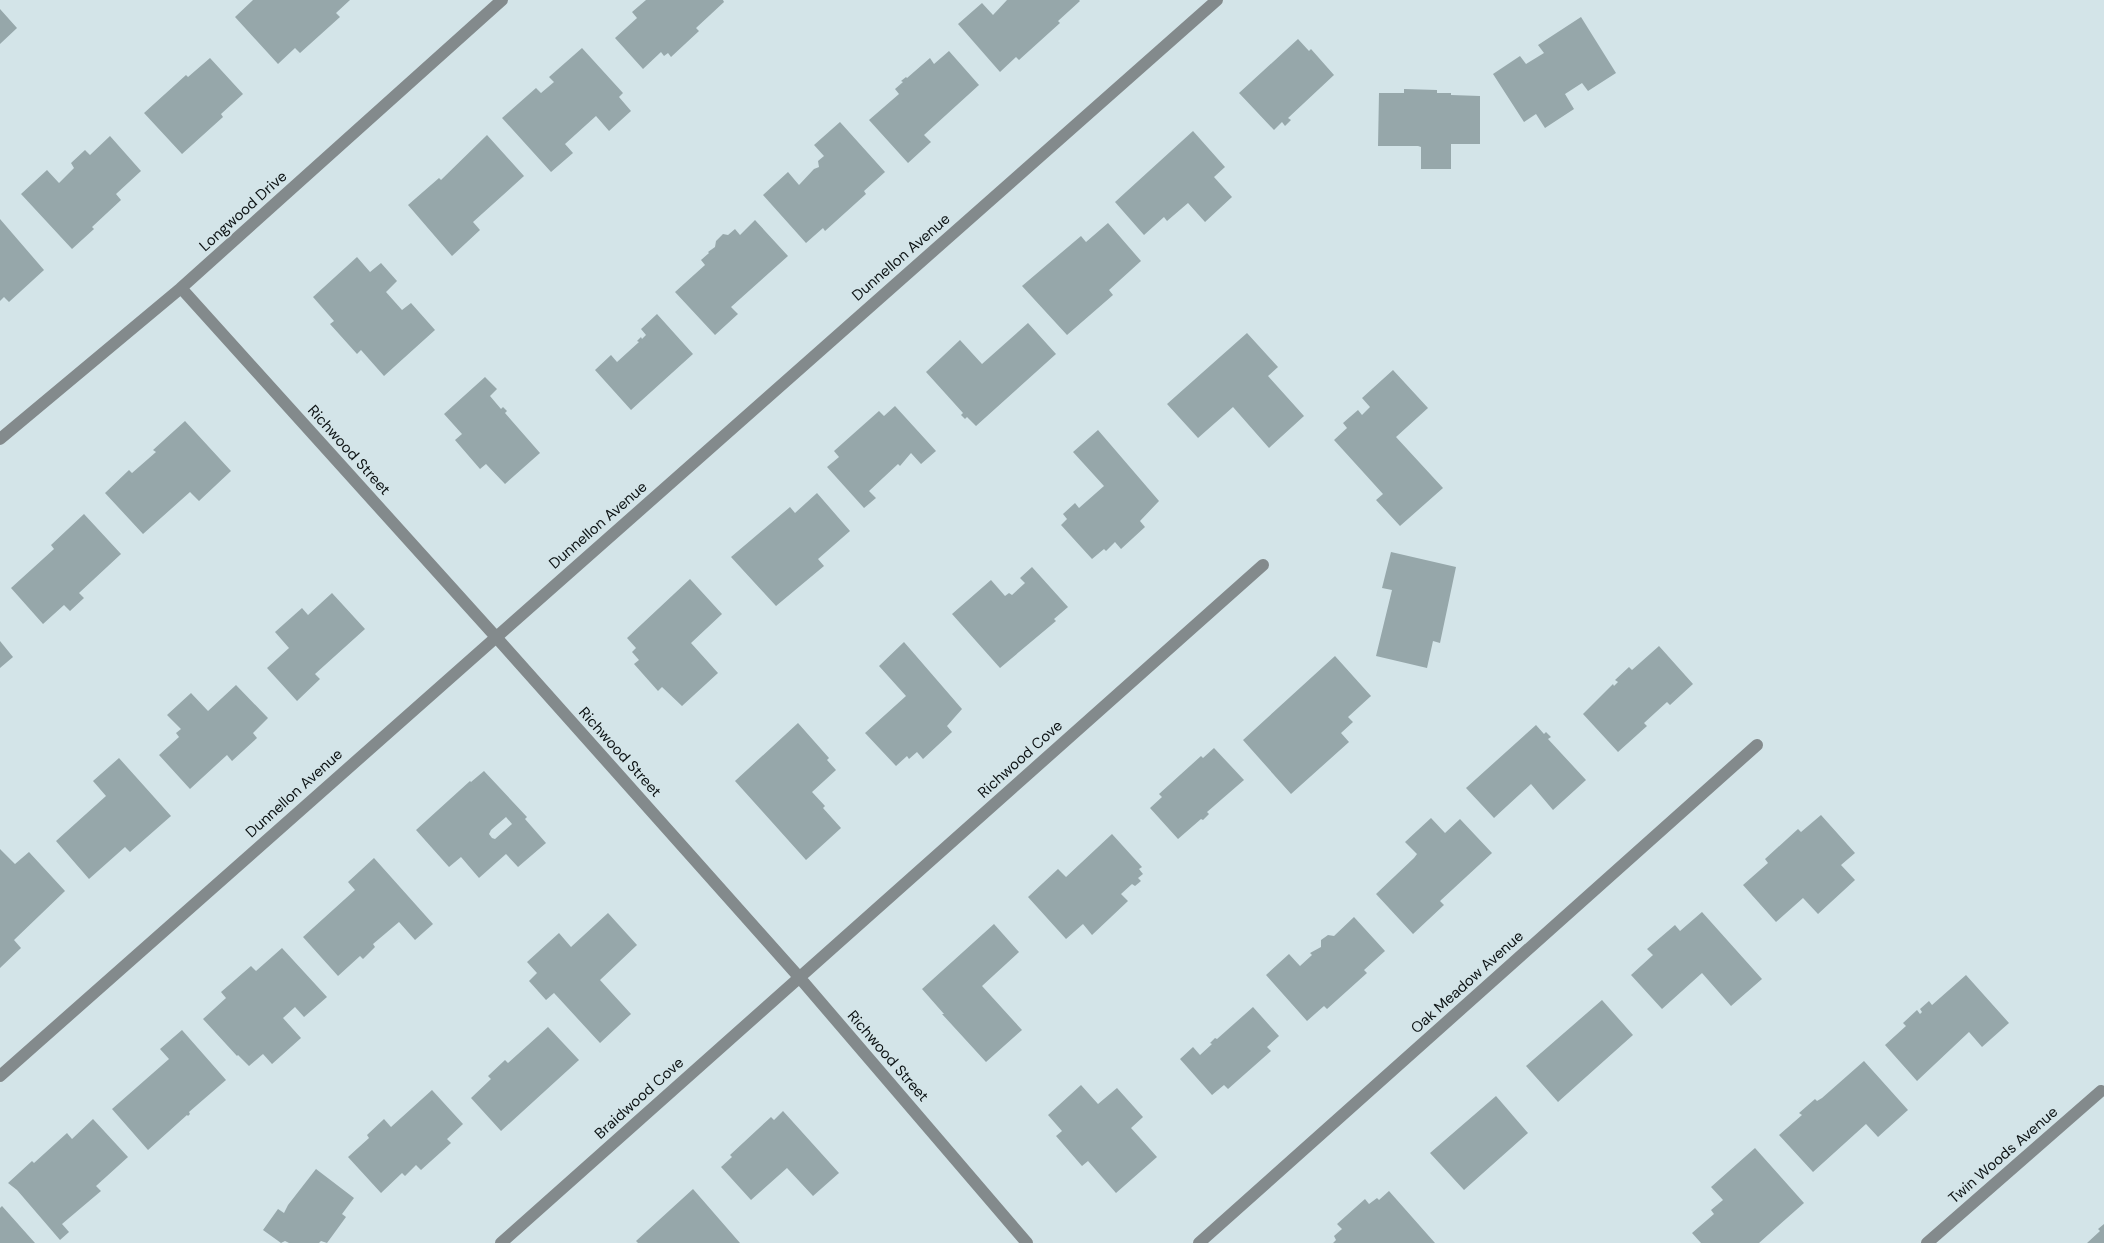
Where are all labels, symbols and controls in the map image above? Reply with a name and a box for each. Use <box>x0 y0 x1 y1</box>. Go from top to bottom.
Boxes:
street label: Longwood Drive <box>195 166 291 256</box>
street label: Dunnellon Avenue <box>848 209 954 305</box>
street label: Richwood Street <box>303 401 395 499</box>
street label: Dunnellon Avenue <box>545 477 651 573</box>
street label: Richwood Street <box>574 703 666 801</box>
street label: Richwood Cove <box>973 716 1067 802</box>
street label: Dunnellon Avenue <box>241 744 347 842</box>
street label: Oak Meadow Avenue <box>1406 926 1528 1038</box>
street label: Richwood Street <box>843 1006 933 1106</box>
street label: Braidwood Cove <box>590 1053 688 1143</box>
street label: Twin Woods Avenue <box>1944 1102 2062 1208</box>

